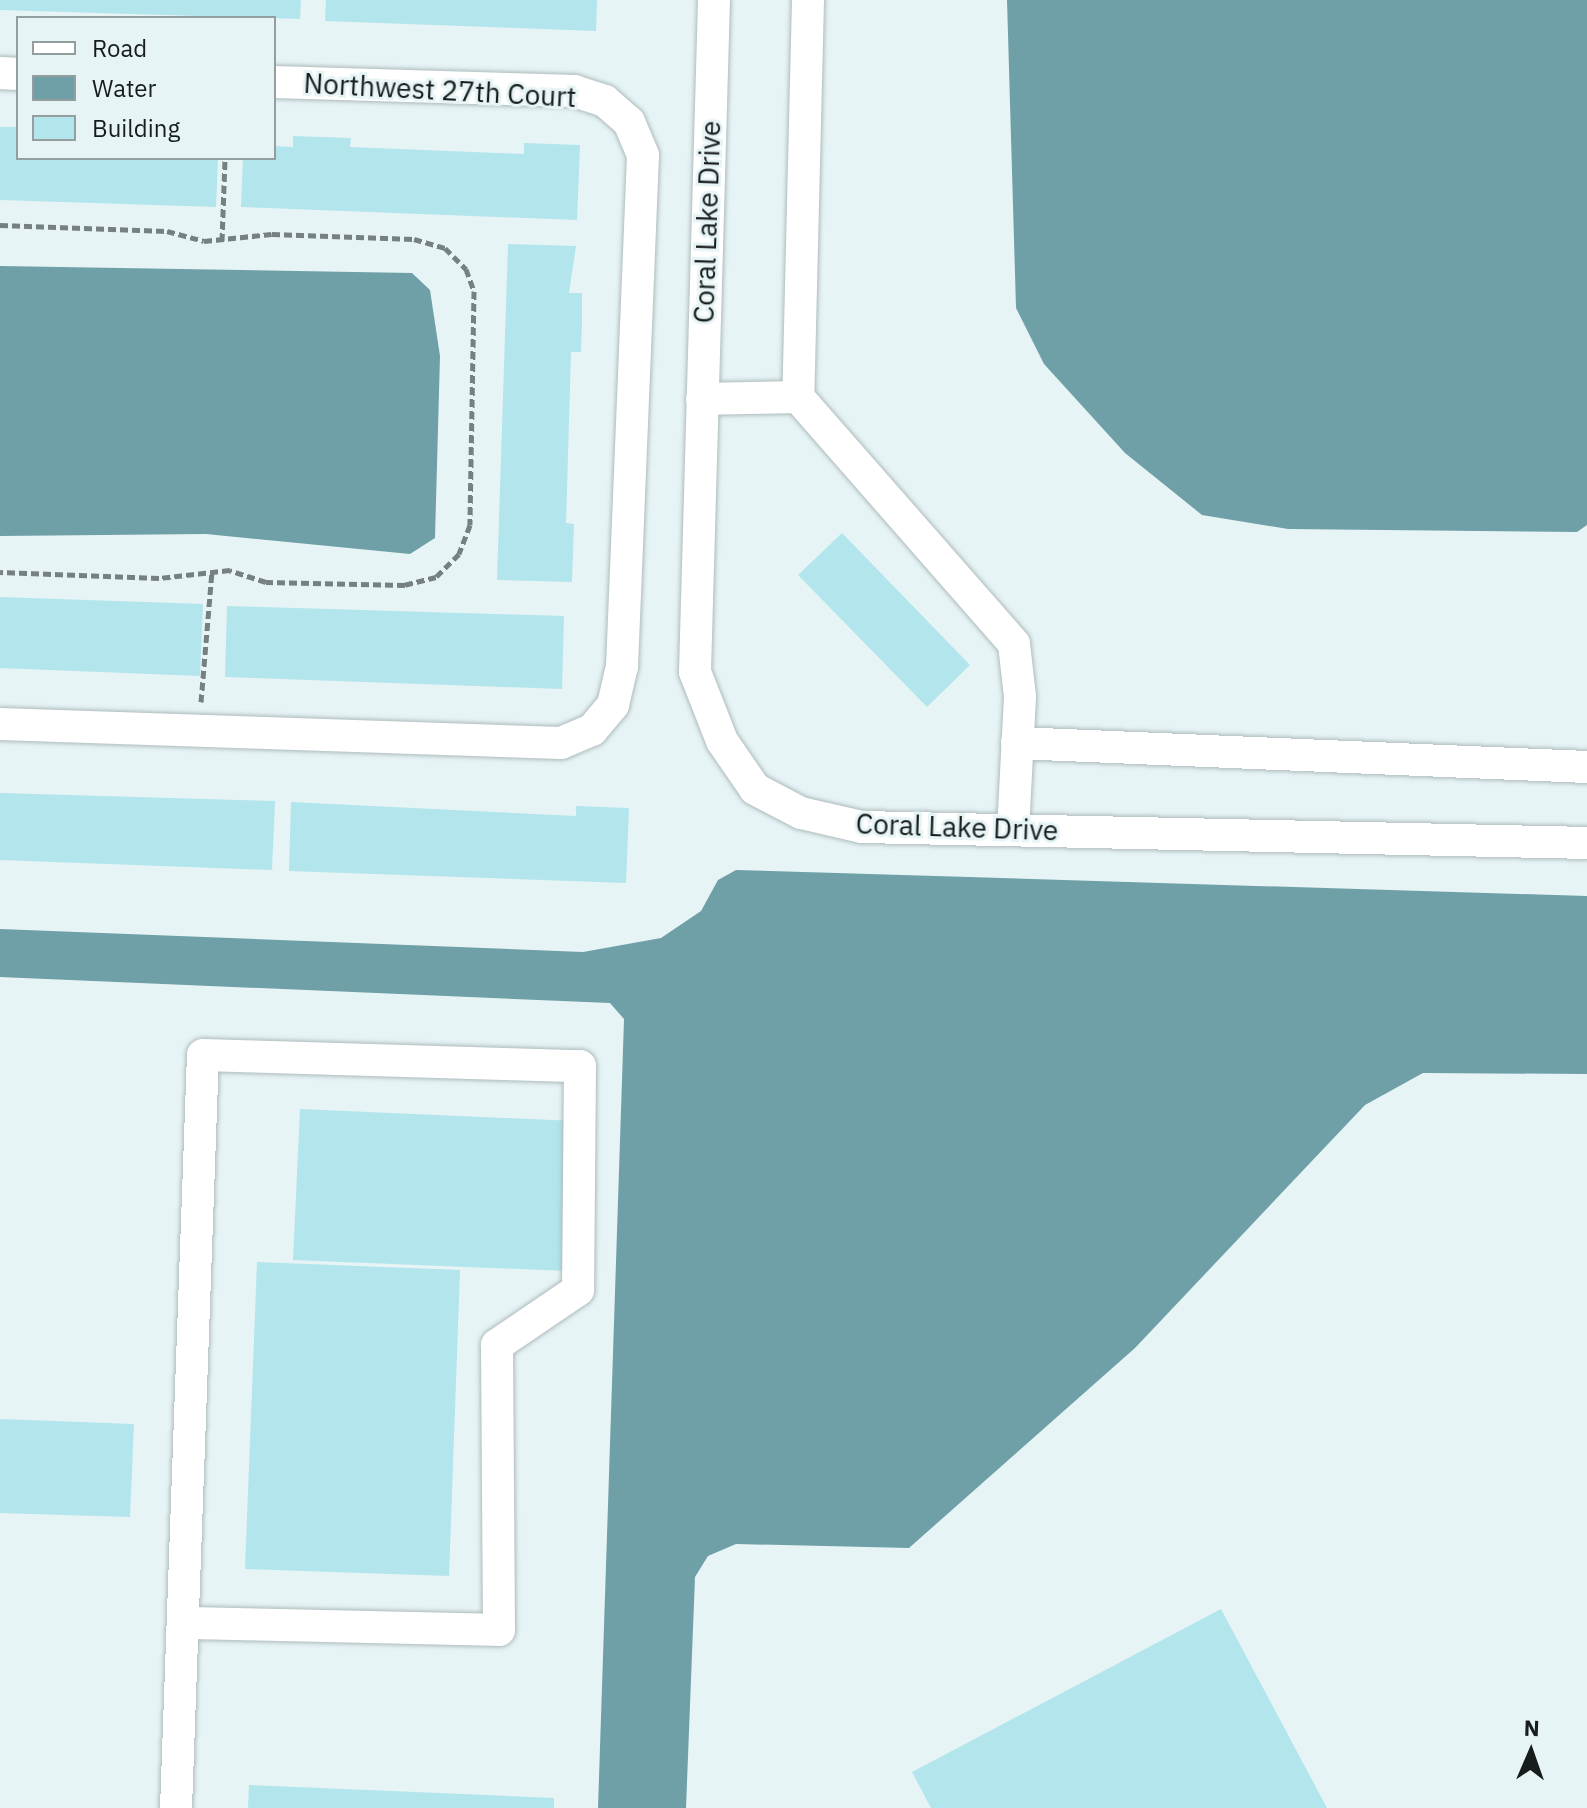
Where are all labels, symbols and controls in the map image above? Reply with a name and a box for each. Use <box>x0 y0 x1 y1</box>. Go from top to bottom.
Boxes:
legend <box>16 16 276 160</box>
text: Road <box>92 32 147 64</box>
street label: Northwest 27th Court <box>303 66 577 114</box>
text: Water <box>92 72 156 104</box>
text: Building <box>92 112 180 144</box>
street label: Coral Lake Drive <box>687 120 727 324</box>
street label: Coral Lake Drive <box>855 807 1059 847</box>
north arrow <box>1491 1712 1571 1792</box>
text: N <box>1523 1713 1540 1742</box>

